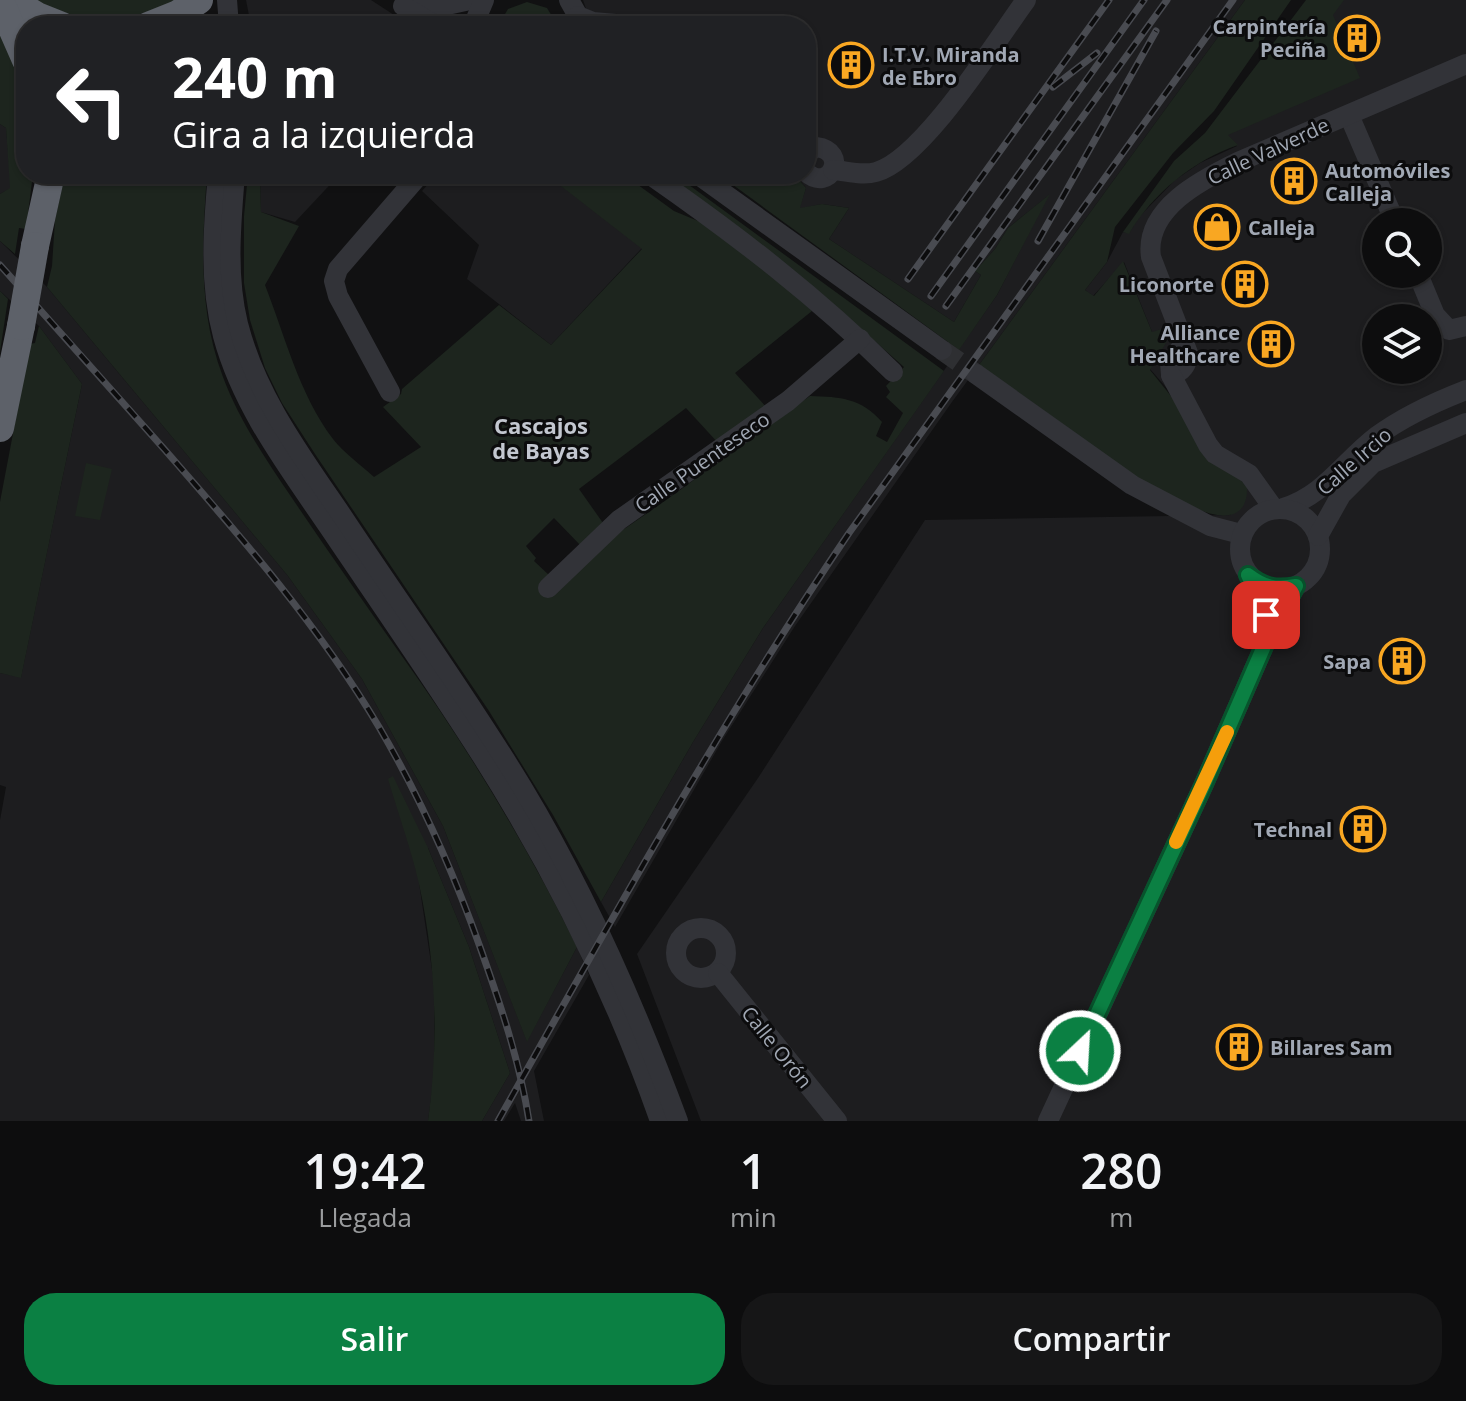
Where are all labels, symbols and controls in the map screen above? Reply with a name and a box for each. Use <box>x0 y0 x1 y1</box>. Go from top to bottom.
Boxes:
place label: Carpintería Peciña <box>1212 13 1326 63</box>
building icon: Carpintería Peciña <box>1333 14 1381 62</box>
text: 240 m <box>172 38 338 114</box>
building icon: I.T.V. Miranda de Ebro <box>827 41 875 89</box>
place label: I.T.V. Miranda de Ebro <box>882 41 1020 91</box>
icon: left <box>40 48 144 152</box>
text: Gira a la izquierda <box>172 110 475 159</box>
street label: Calle Valverde <box>1203 111 1333 191</box>
building icon: Automóviles Calleja <box>1270 157 1318 205</box>
place label: Automóviles Calleja <box>1325 157 1450 207</box>
shop icon: Calleja <box>1193 203 1241 251</box>
map controls <box>1362 208 1442 384</box>
button: search <box>1362 208 1442 288</box>
place label: Calleja <box>1248 214 1315 241</box>
building icon: Liconorte <box>1221 260 1269 308</box>
place label: Liconorte <box>1119 271 1214 298</box>
button: layers <box>1362 304 1442 384</box>
place label: Alliance Healthcare <box>1130 319 1240 369</box>
building icon: Alliance Healthcare <box>1247 320 1295 368</box>
street label: Calle Puenteseco <box>629 405 775 519</box>
district label: Cascajos de Bayas <box>492 410 590 465</box>
street label: Calle Ircio <box>1311 421 1397 501</box>
pin <box>1232 581 1300 649</box>
icon: arrive <box>1244 593 1288 637</box>
building icon: Sapa <box>1378 637 1426 685</box>
place label: Sapa <box>1323 648 1371 675</box>
building icon: Technal <box>1339 805 1387 853</box>
place label: Technal <box>1254 816 1332 843</box>
street label: Calle Orón <box>736 1000 818 1094</box>
position arrow <box>1038 1009 1122 1093</box>
building icon: Billares Sam <box>1215 1023 1263 1071</box>
place label: Billares Sam <box>1270 1034 1393 1061</box>
text: 19:42 <box>304 1138 426 1203</box>
text: 1 <box>740 1138 767 1203</box>
text: 280 <box>1080 1138 1162 1203</box>
text: Llegada <box>318 1199 412 1235</box>
text: min <box>730 1199 777 1235</box>
text: m <box>1109 1199 1133 1235</box>
button: Salir <box>24 1293 725 1385</box>
button: Compartir <box>741 1293 1442 1385</box>

